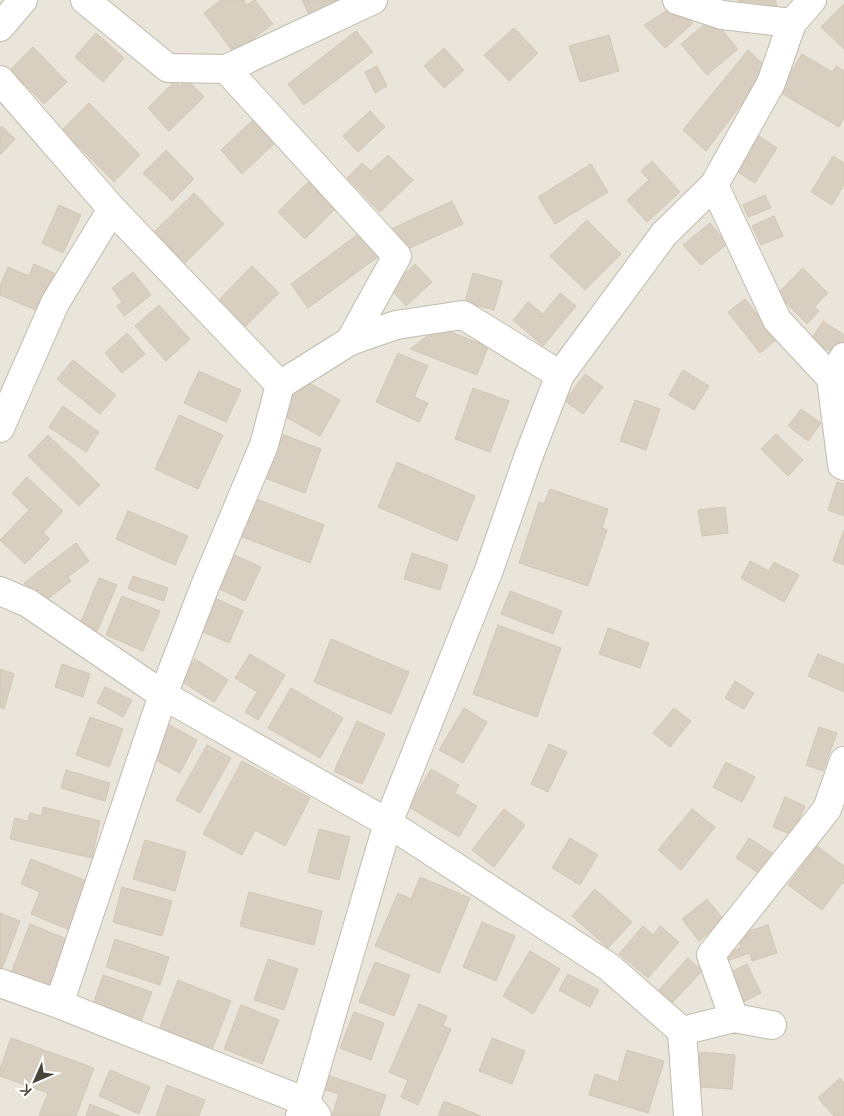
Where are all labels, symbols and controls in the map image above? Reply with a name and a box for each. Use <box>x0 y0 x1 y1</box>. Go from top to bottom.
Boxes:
north arrow <box>10 1056 60 1106</box>
text: K <box>16 1080 35 1100</box>

